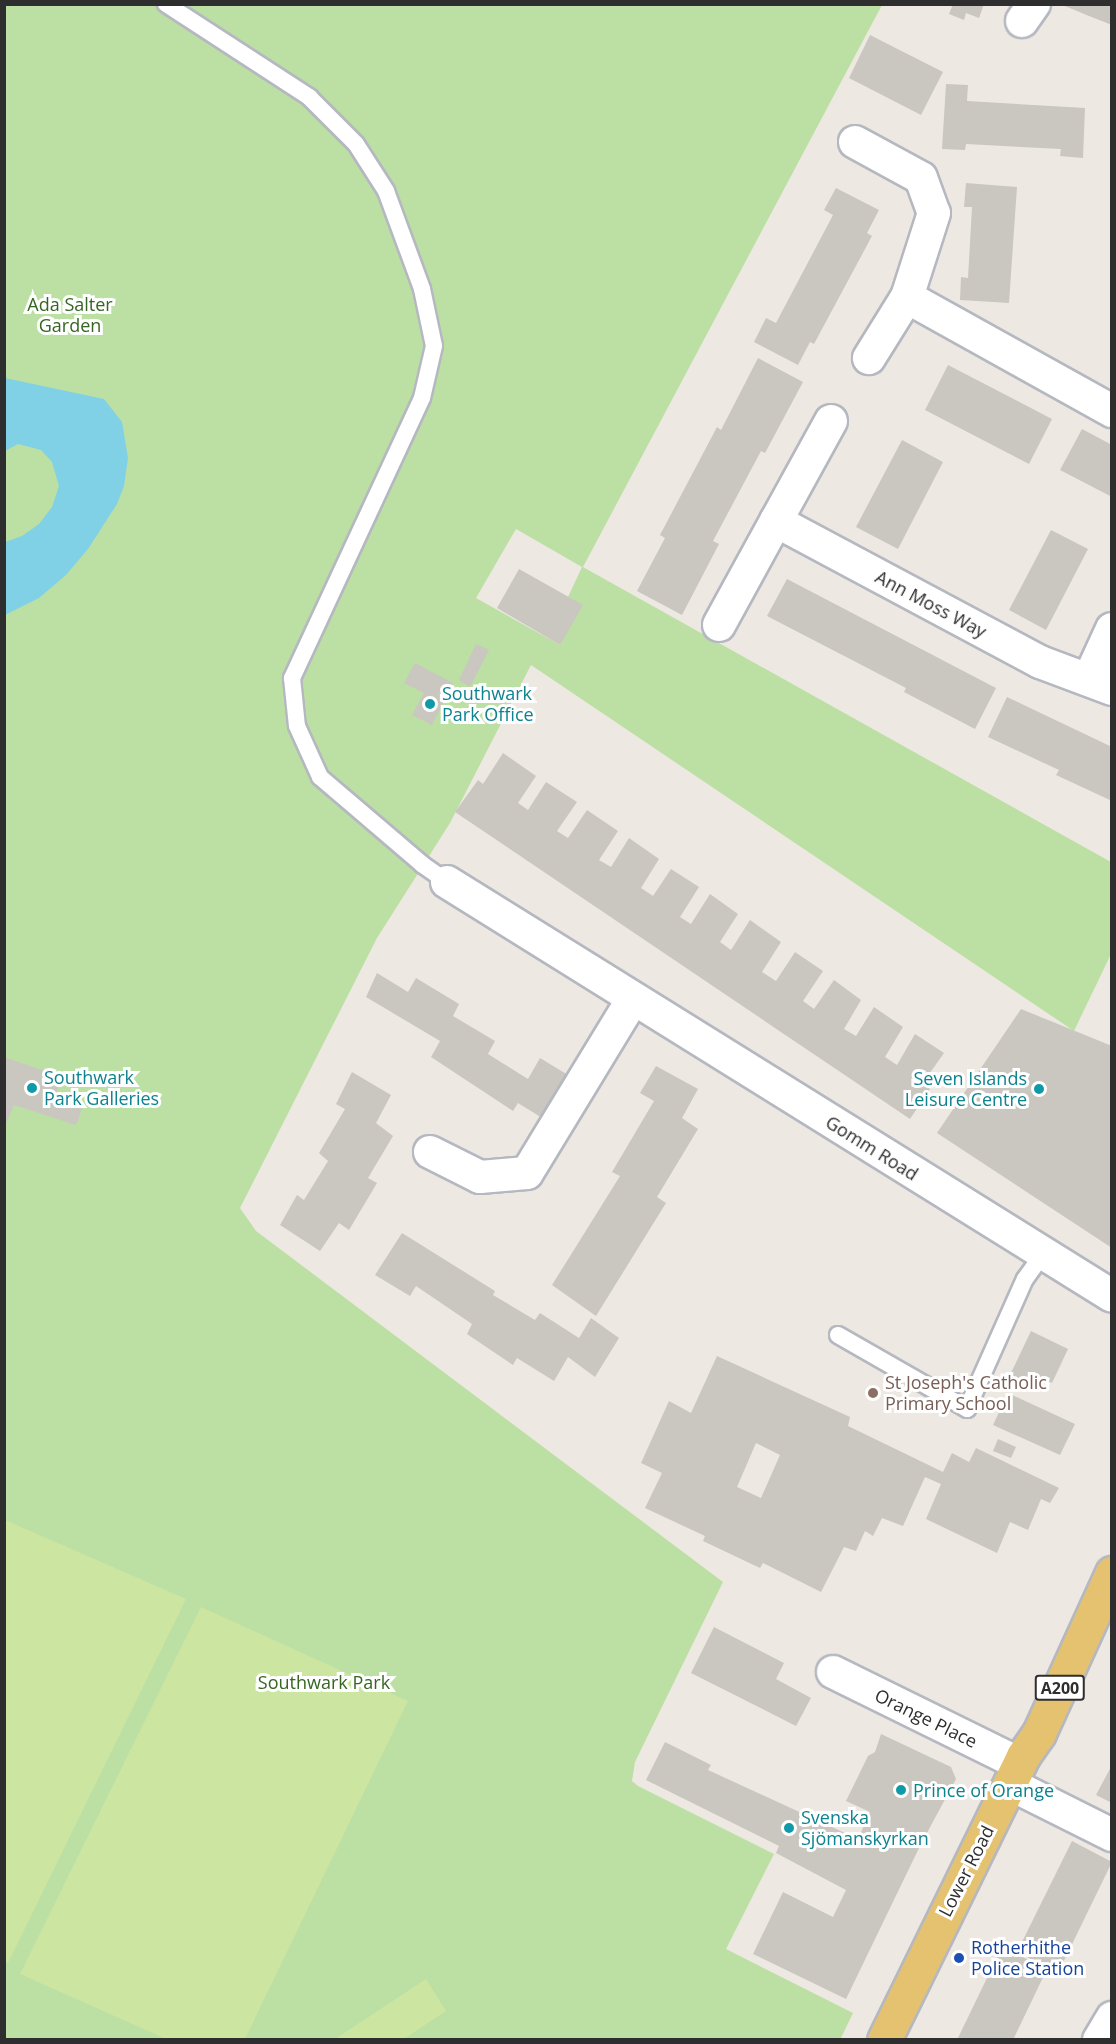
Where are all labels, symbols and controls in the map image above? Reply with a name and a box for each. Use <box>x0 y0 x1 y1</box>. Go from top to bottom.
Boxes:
park label: Ada Salter Garden <box>27 294 113 336</box>
street label: Ann Moss Way <box>872 566 990 642</box>
place label: Southwark Park Office <box>442 683 534 726</box>
marker: Southwark Park Office <box>423 697 437 711</box>
place label: Southwark Park Galleries <box>44 1067 159 1110</box>
place label: Seven Islands Leisure Centre <box>905 1068 1027 1110</box>
marker: Southwark Park Galleries <box>25 1081 39 1095</box>
marker: Seven Islands Leisure Centre <box>1032 1082 1046 1096</box>
street label: Gomm Road <box>822 1111 922 1185</box>
place label: St Joseph's Catholic Primary School <box>885 1372 1047 1414</box>
marker: St Joseph's Catholic Primary School <box>866 1386 880 1400</box>
park label: Southwark Park <box>258 1671 390 1693</box>
road number: A200 <box>1034 1675 1086 1701</box>
street label: Orange Place <box>871 1684 981 1752</box>
place label: Prince of Orange <box>913 1779 1054 1801</box>
marker: Prince of Orange <box>894 1783 908 1797</box>
place label: Svenska Sjömanskyrkan <box>801 1807 929 1850</box>
marker: Svenska Sjömanskyrkan <box>782 1821 796 1835</box>
street label: Lower Road <box>934 1822 998 1920</box>
place label: Rotherhithe Police Station <box>971 1937 1084 1980</box>
marker: Rotherhithe Police Station <box>952 1951 966 1965</box>

